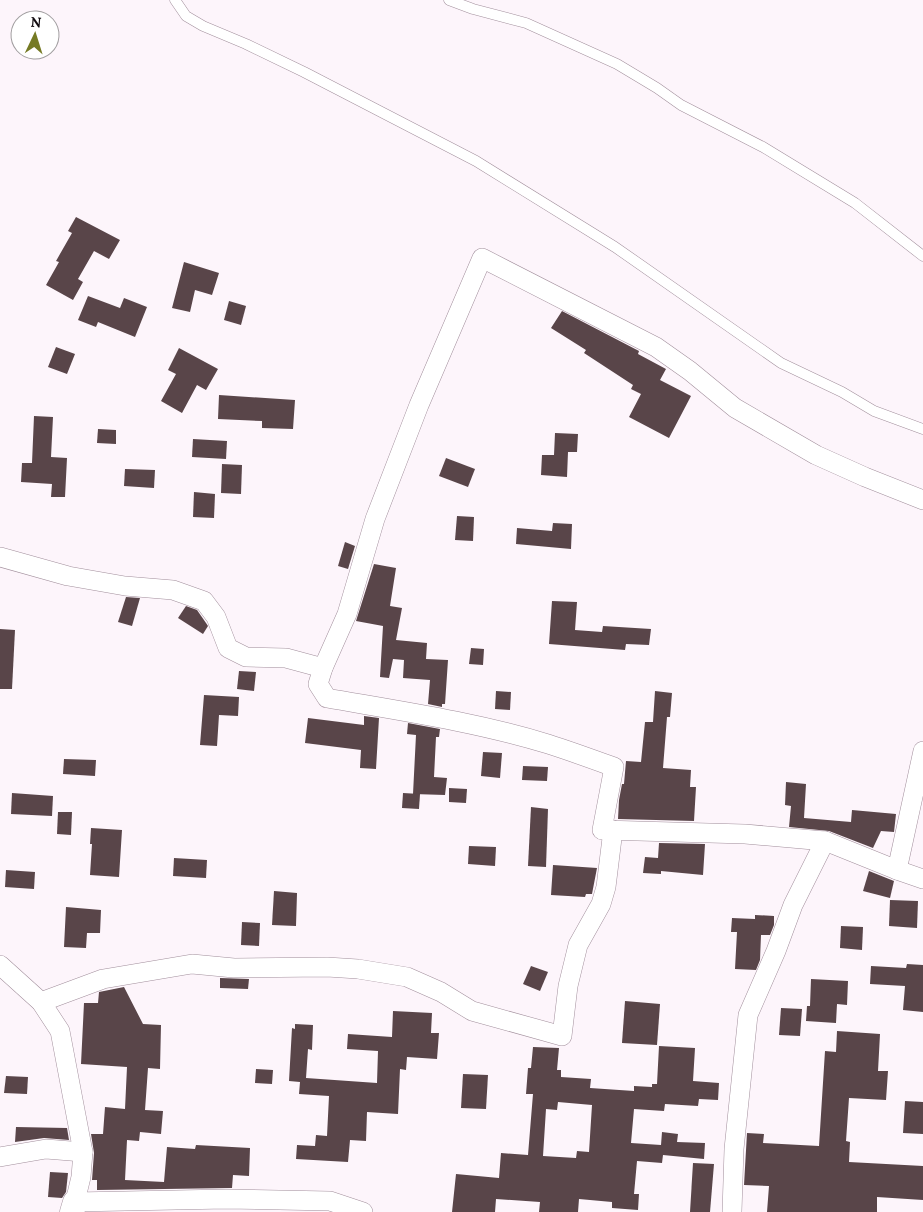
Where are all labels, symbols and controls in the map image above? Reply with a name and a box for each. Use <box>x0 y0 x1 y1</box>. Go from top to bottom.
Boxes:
north arrow <box>10 10 60 60</box>
text: N <box>30 13 42 31</box>

